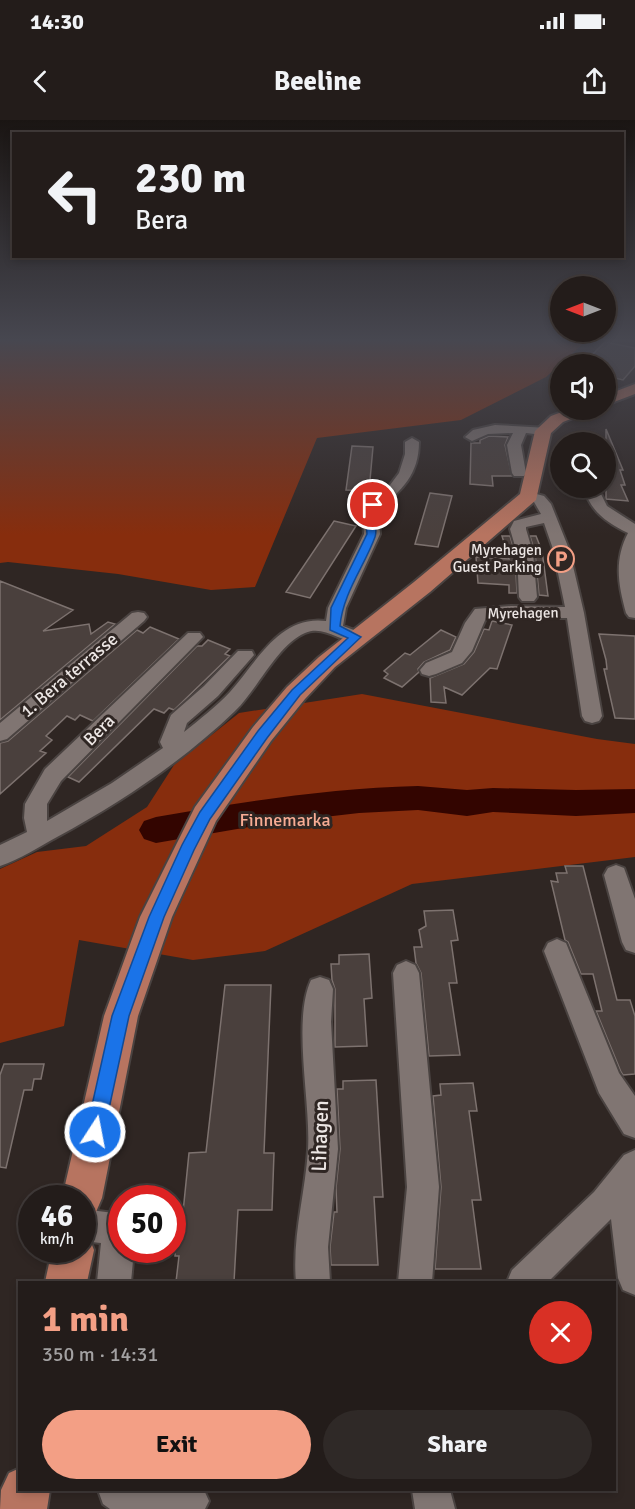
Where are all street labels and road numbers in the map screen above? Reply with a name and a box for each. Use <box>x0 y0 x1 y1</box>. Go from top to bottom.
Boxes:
street label: Myrehagen <box>487 603 559 623</box>
street label: 1. Bera terrasse <box>16 628 122 722</box>
street label: Bera <box>79 710 119 750</box>
street label: Lihagen <box>306 1100 334 1172</box>

